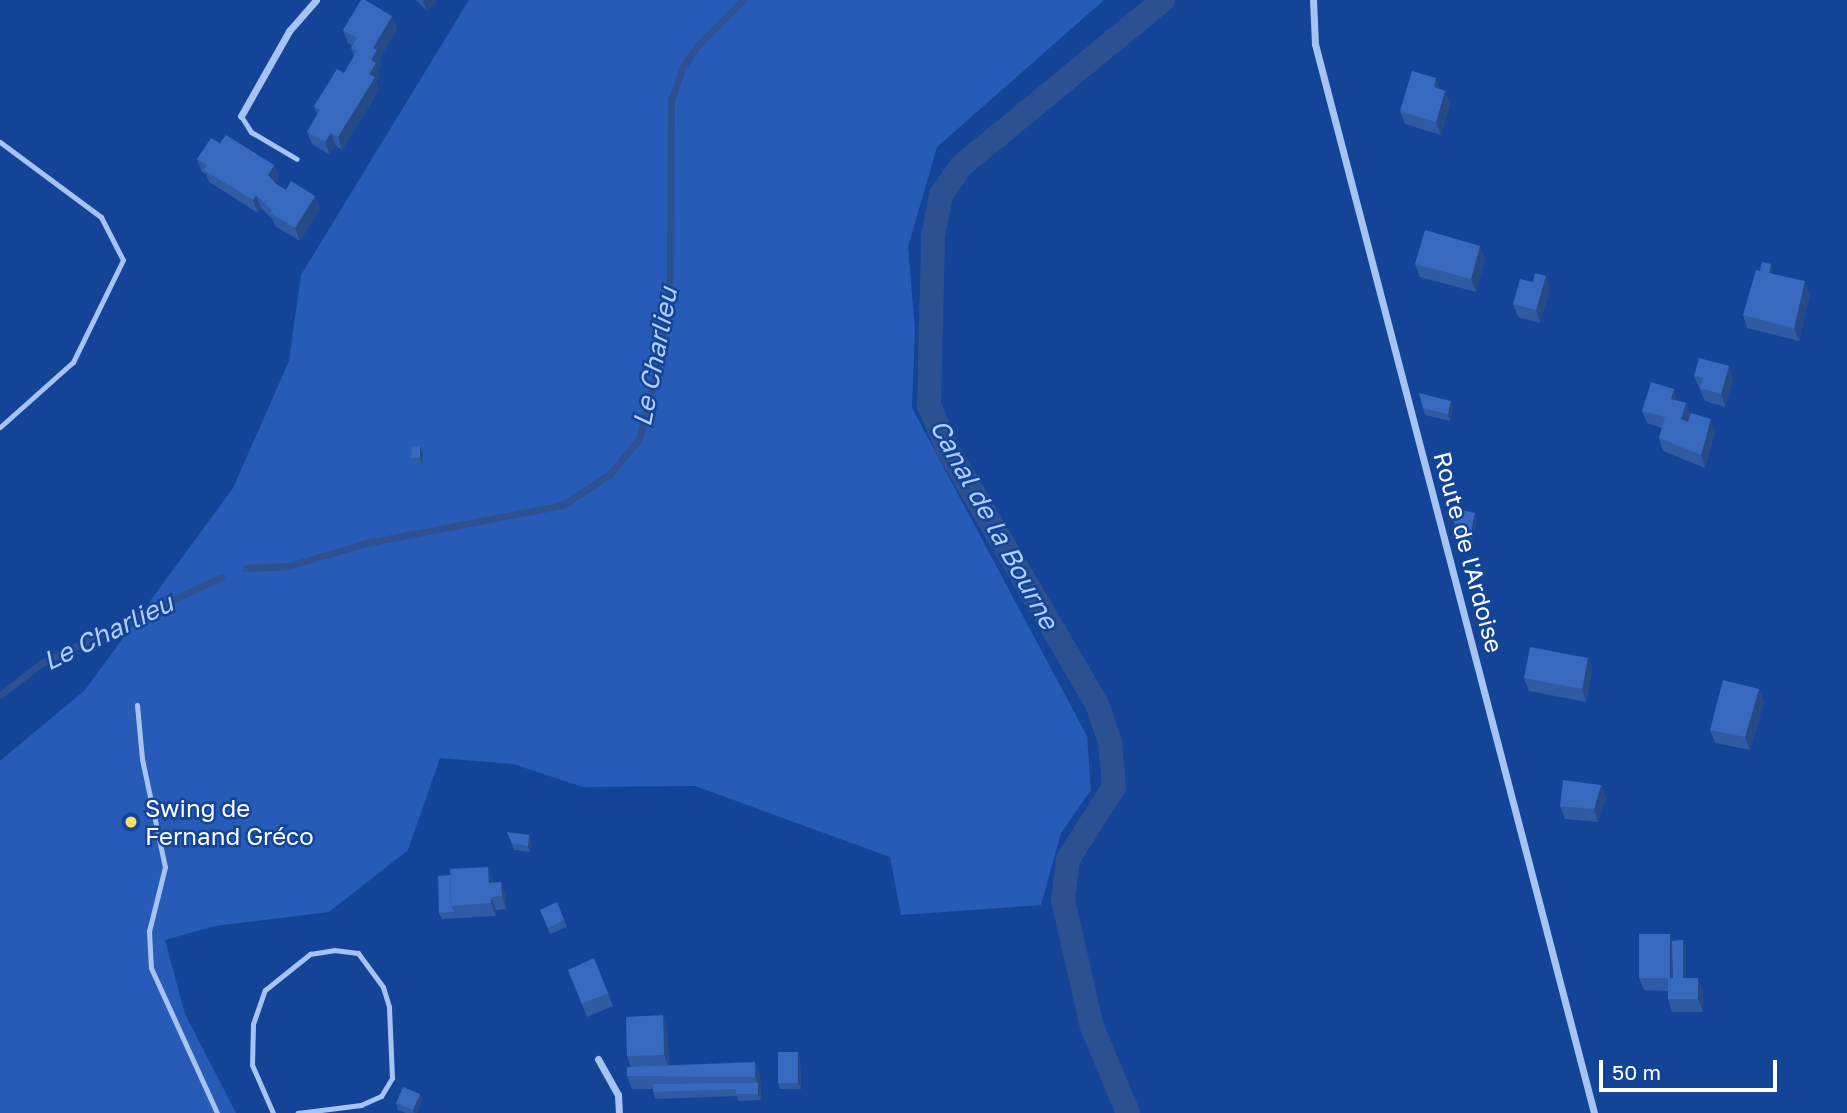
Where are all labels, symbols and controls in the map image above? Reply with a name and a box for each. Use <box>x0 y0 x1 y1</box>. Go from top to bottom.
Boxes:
water label: Le Charlieu <box>626 285 684 429</box>
water label: Canal de la Bourne <box>923 414 1065 634</box>
street label: Route de l'Ardoise <box>1428 448 1510 656</box>
water label: Le Charlieu <box>38 587 178 677</box>
place label: Swing de Fernand Gréco <box>145 794 314 850</box>
marker: Swing de Fernand Gréco <box>123 814 139 830</box>
scale bar <box>1602 1046 1780 1090</box>
text: 50 m <box>1612 1059 1661 1085</box>

